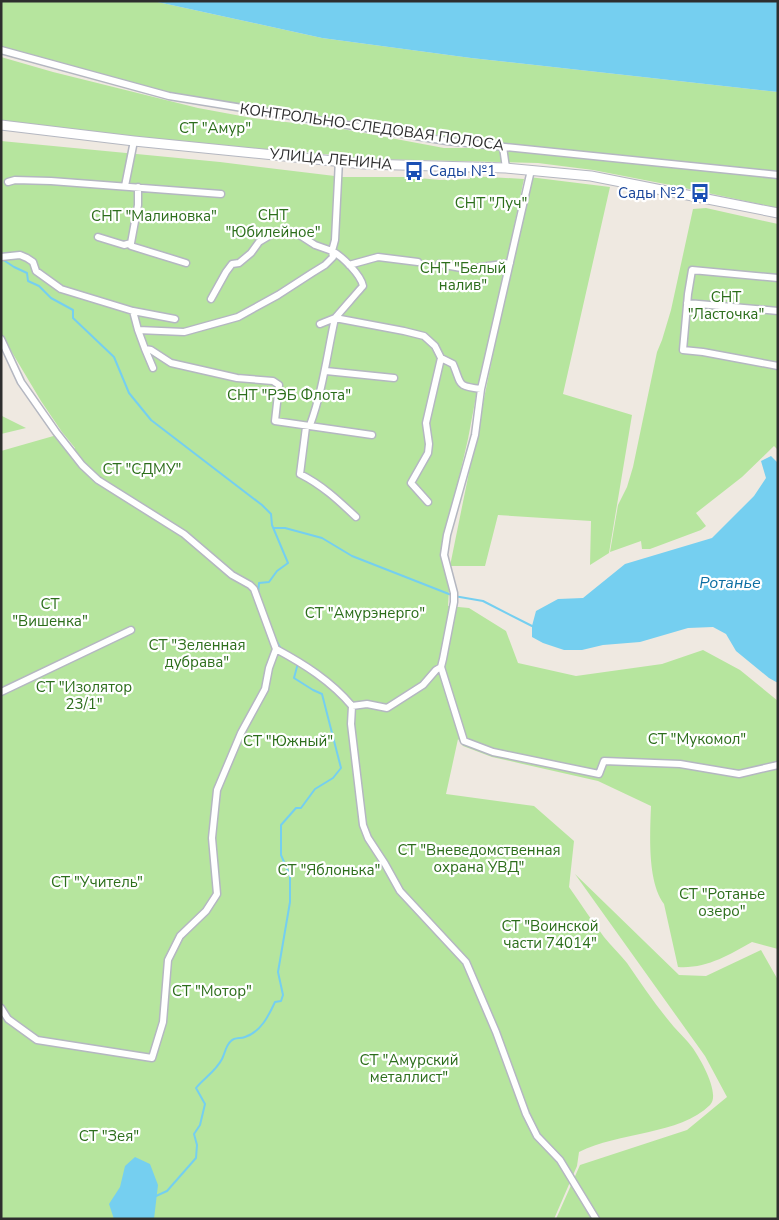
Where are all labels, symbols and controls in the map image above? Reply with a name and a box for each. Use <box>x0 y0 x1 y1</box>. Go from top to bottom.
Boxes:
street label: КОНТРОЛЬНО-СЛЕДОВАЯ ПОЛОСА <box>239 99 505 155</box>
park label: СТ "Амур" <box>179 118 251 138</box>
street label: УЛИЦА ЛЕНИНА <box>268 144 393 174</box>
bus stop icon: Сады №1 <box>403 160 425 182</box>
place label: Сады №1 <box>429 161 496 181</box>
bus stop icon: Сады №2 <box>689 182 711 204</box>
place label: Сады №2 <box>618 183 685 203</box>
park label: СНТ "Луч" <box>455 193 527 213</box>
park label: СНТ "Юбилейное" <box>225 205 321 242</box>
park label: СНТ "Малиновка" <box>91 206 217 226</box>
park label: СНТ "Белый налив" <box>420 258 506 295</box>
park label: СНТ "Ласточка" <box>688 287 764 324</box>
park label: СНТ "РЭБ Флота" <box>227 385 351 405</box>
park label: СТ "СДМУ" <box>103 459 181 479</box>
water label: Ротанье <box>699 572 761 594</box>
park label: СТ "Вишенка" <box>12 594 88 631</box>
park label: СТ "Амурэнерго" <box>305 603 425 623</box>
park label: СТ "Зеленная дубрава" <box>149 635 245 672</box>
park label: СТ "Изолятор 23/1" <box>36 677 132 714</box>
park label: СТ "Мукомол" <box>648 729 746 749</box>
park label: СТ "Южный" <box>243 731 333 751</box>
park label: СТ "Вневедомственная охрана УВД" <box>397 840 561 877</box>
park label: СТ "Яблонька" <box>278 860 380 880</box>
park label: СТ "Учитель" <box>51 872 143 892</box>
park label: СТ "Ротанье озеро" <box>679 884 765 921</box>
park label: СТ "Воинской части 74014" <box>501 916 599 953</box>
park label: СТ "Мотор" <box>172 981 252 1001</box>
park label: СТ "Амурский металлист" <box>360 1050 458 1087</box>
park label: СТ "Зея" <box>79 1126 139 1146</box>

